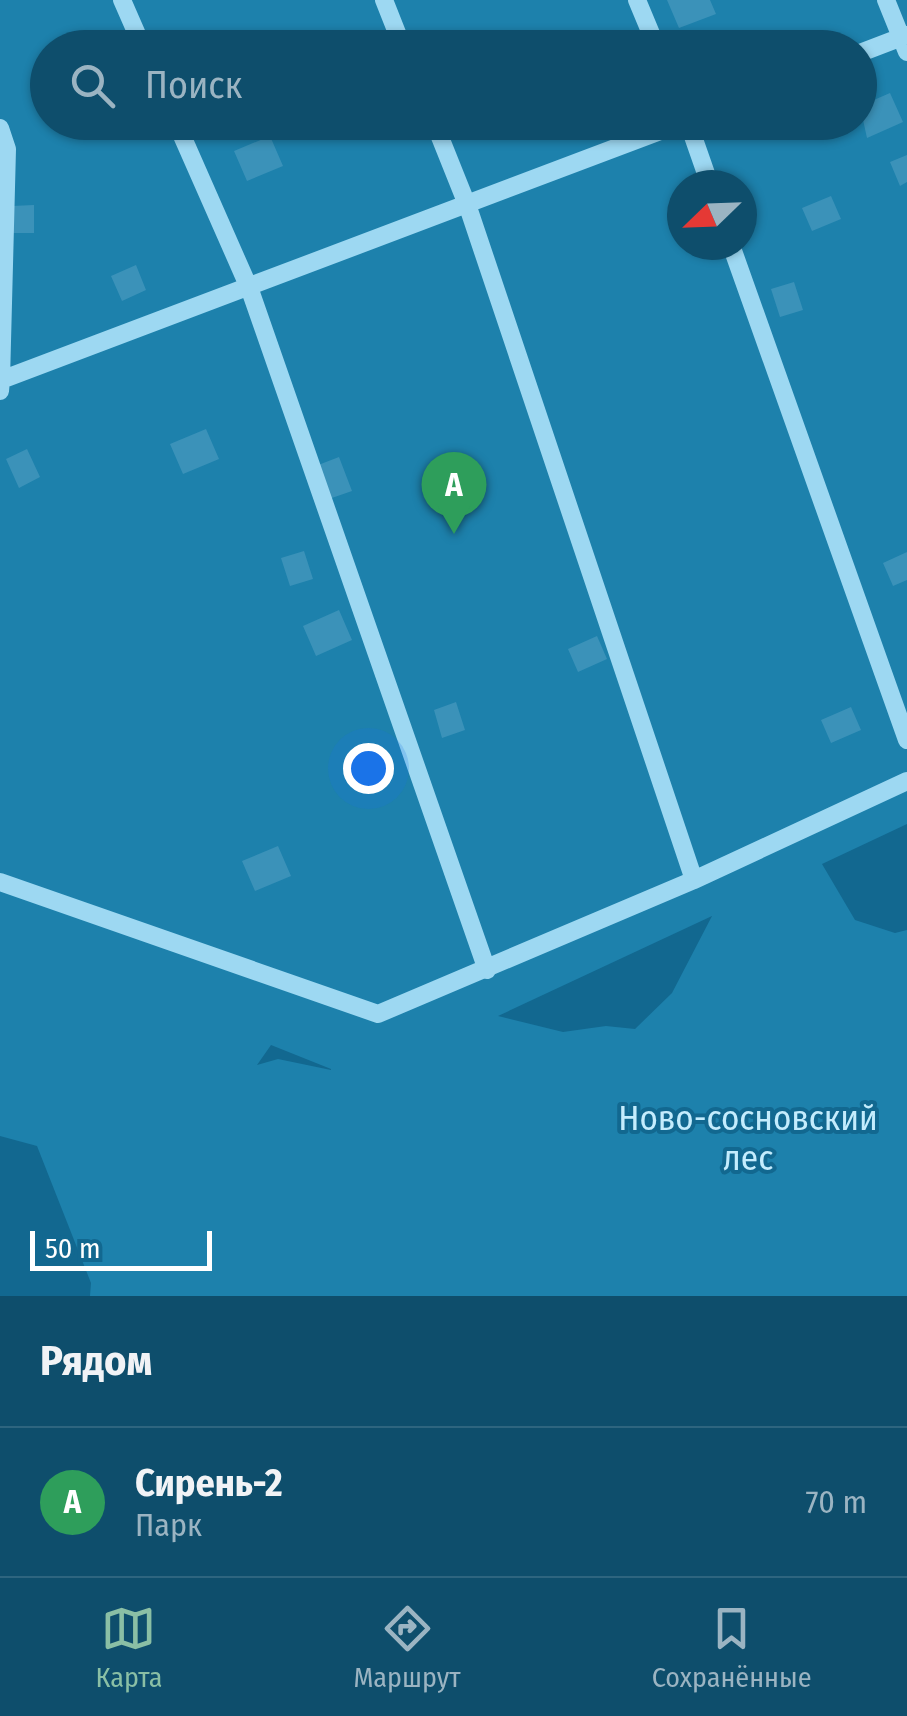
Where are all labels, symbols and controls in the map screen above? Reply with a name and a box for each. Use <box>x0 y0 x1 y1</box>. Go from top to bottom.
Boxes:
search box <box>30 30 877 140</box>
icon: search <box>65 58 120 113</box>
text: Поиск <box>145 62 242 108</box>
north arrow <box>667 170 757 260</box>
pin: A <box>422 452 486 534</box>
your location <box>343 743 394 794</box>
park label: Ново-сосновский лес <box>618 1097 878 1179</box>
scale bar <box>30 1226 212 1270</box>
text: 50 m <box>45 1232 101 1265</box>
text: Рядом <box>40 1336 152 1386</box>
text: Сирень-2 <box>135 1460 283 1506</box>
text: A <box>64 1483 81 1521</box>
text: 70 m <box>806 1483 867 1521</box>
text: Парк <box>135 1506 202 1544</box>
tab: Карта <box>96 1601 162 1694</box>
tab: Маршрут <box>353 1601 461 1694</box>
tab: Сохранённые <box>652 1601 811 1694</box>

